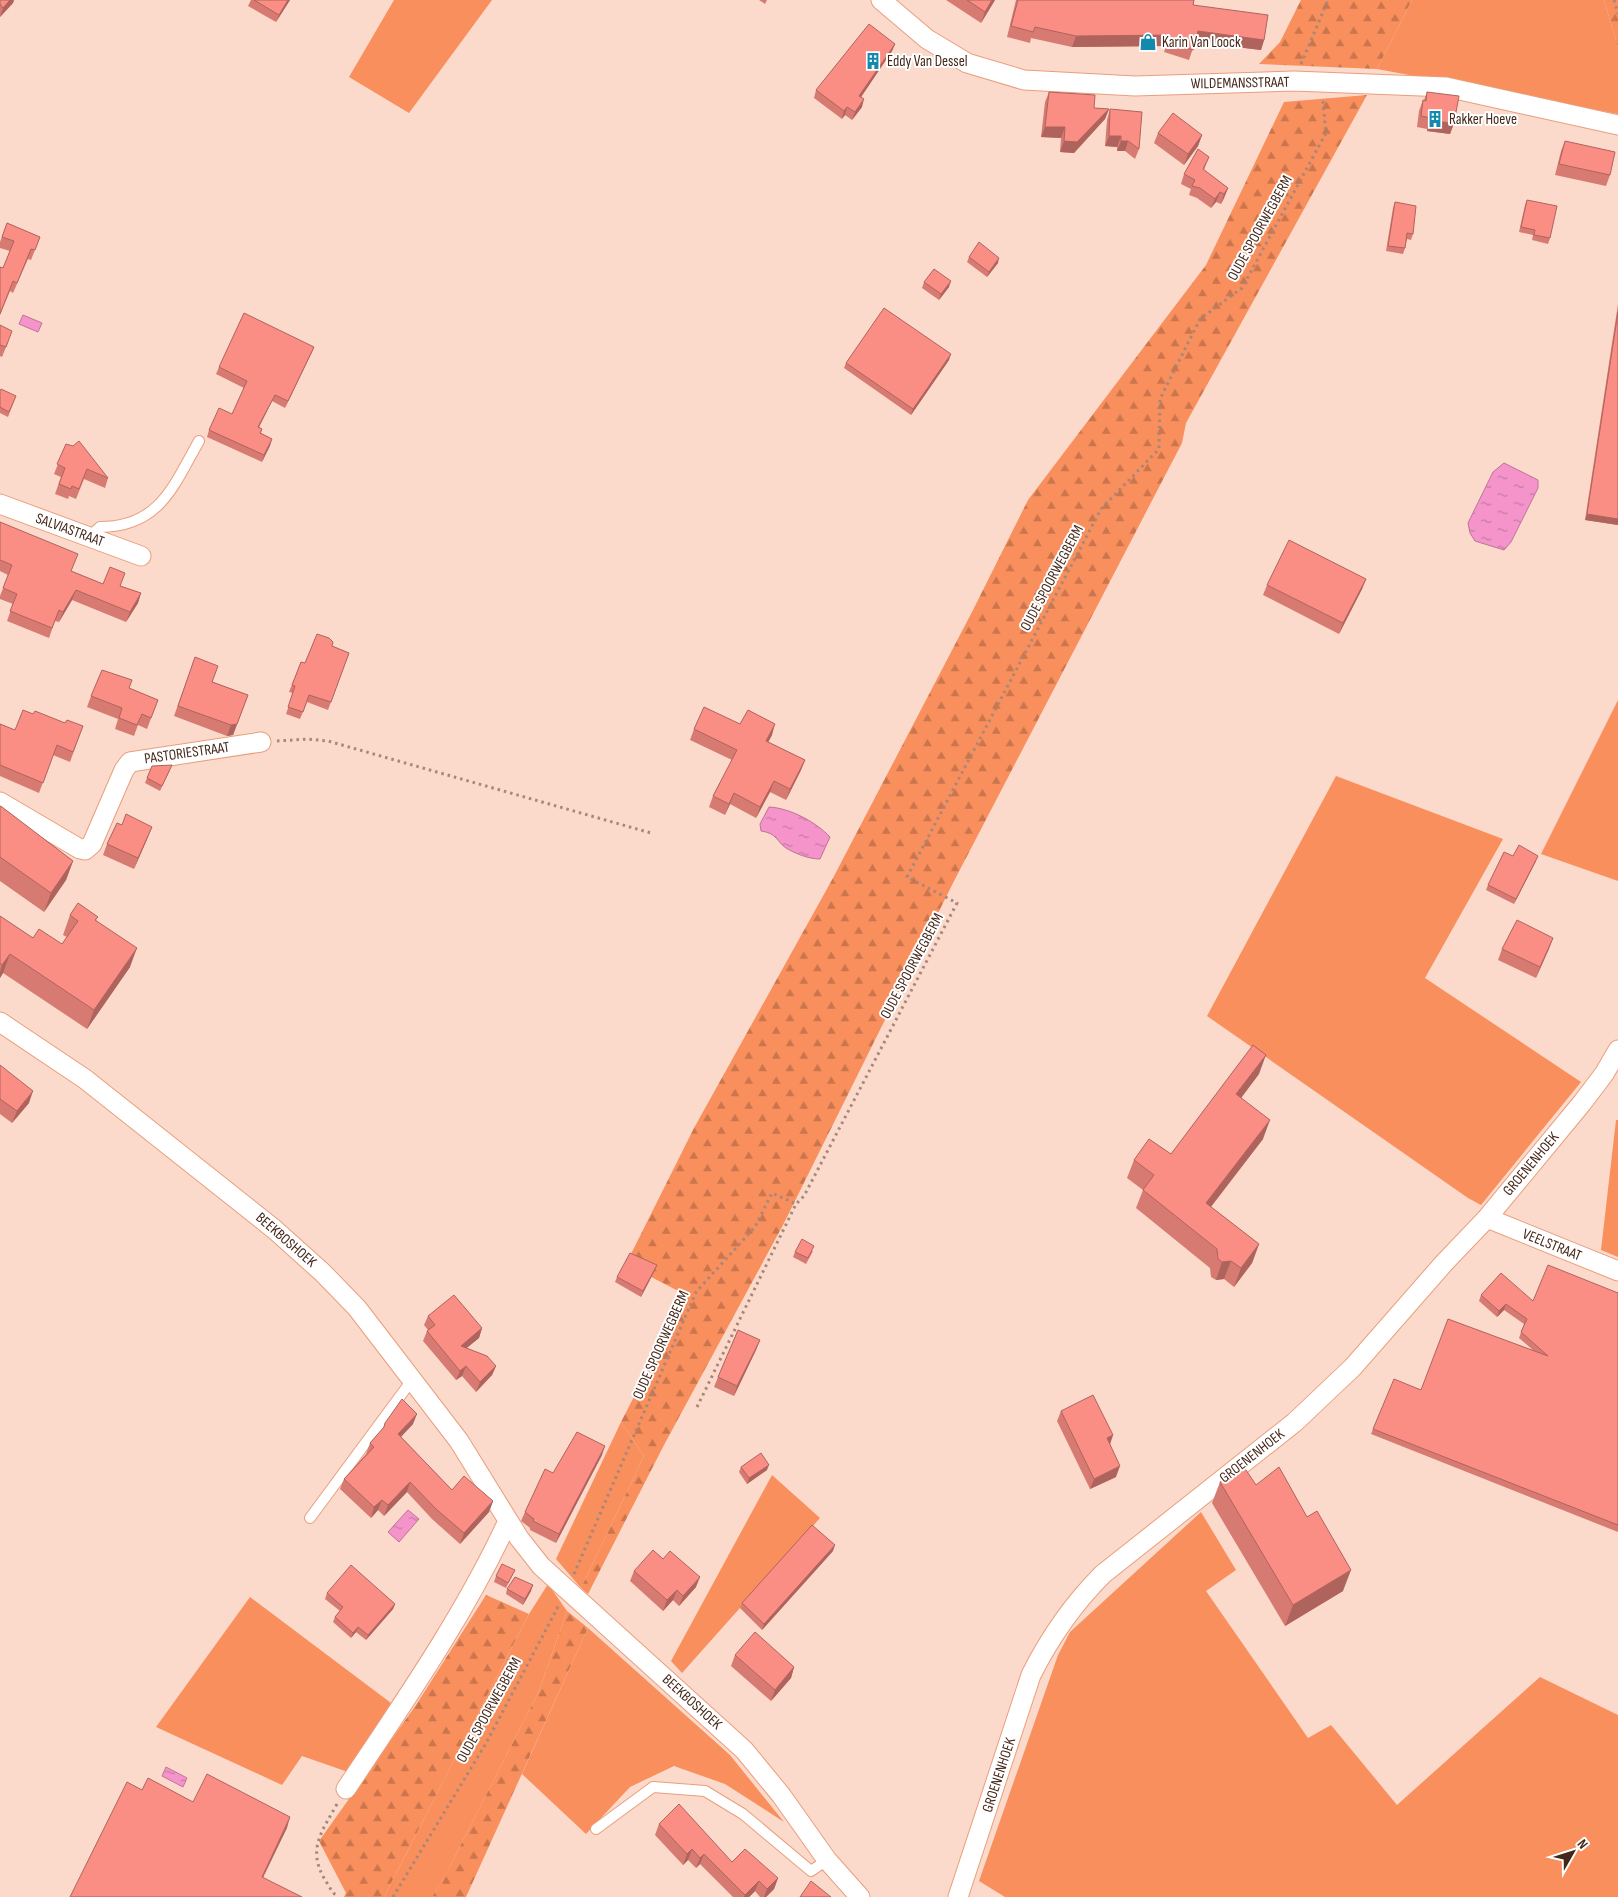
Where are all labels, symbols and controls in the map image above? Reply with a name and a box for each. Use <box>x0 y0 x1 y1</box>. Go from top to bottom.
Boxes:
shop icon: Karin Van Loock <box>1138 32 1158 52</box>
place label: Karin Van Loock <box>1162 33 1241 52</box>
building icon: Eddy Van Dessel <box>863 51 883 71</box>
place label: Eddy Van Dessel <box>887 52 967 71</box>
street label: WILDEMANSSTRAAT <box>1190 73 1290 93</box>
building icon: Rakker Hoeve <box>1425 109 1445 129</box>
place label: Rakker Hoeve <box>1449 110 1517 129</box>
street label: OUDE SPOORWEGBERM <box>1223 172 1297 284</box>
street label: SALVIASTRAAT <box>33 509 107 551</box>
street label: OUDE SPOORWEGBERM <box>1016 522 1088 634</box>
street label: PASTORIESTRAAT <box>143 738 231 768</box>
street label: OUDE SPOORWEGBERM <box>876 910 948 1022</box>
street label: GROENENHOEK <box>1499 1128 1563 1200</box>
street label: BEEKBOSHOEK <box>252 1208 320 1272</box>
street label: VEELSTRAAT <box>1520 1225 1584 1265</box>
street label: OUDE SPOORWEGBERM <box>629 1288 694 1402</box>
street label: GROENENHOEK <box>1216 1425 1288 1487</box>
street label: OUDE SPOORWEGBERM <box>452 1654 526 1766</box>
street label: BEEKBOSHOEK <box>658 1670 726 1734</box>
street label: GROENENHOEK <box>978 1735 1020 1815</box>
north arrow <box>1548 1827 1598 1877</box>
text: N <box>1574 1836 1592 1852</box>

